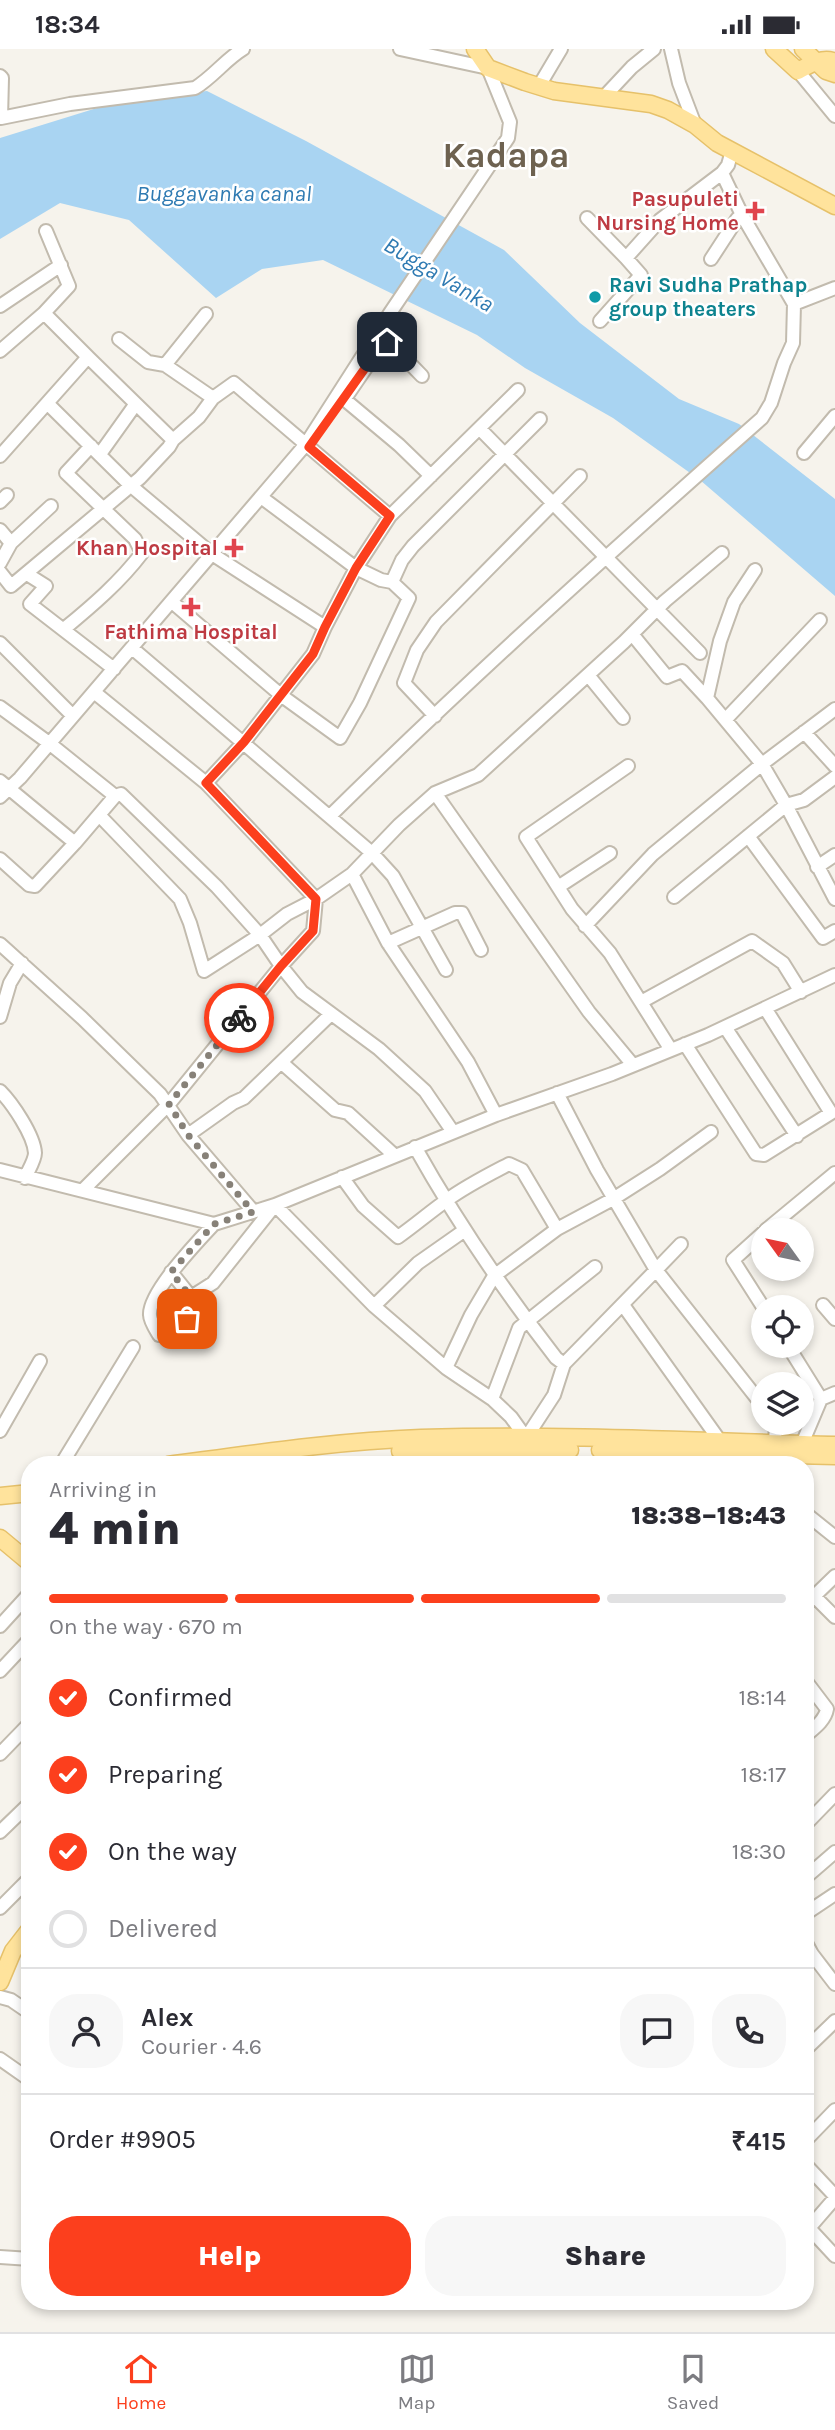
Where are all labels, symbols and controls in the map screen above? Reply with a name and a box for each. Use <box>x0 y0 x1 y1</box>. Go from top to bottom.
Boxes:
text: 18:34 <box>35 9 100 40</box>
district label: Kadapa <box>442 135 570 176</box>
water label: Buggavanka canal <box>136 180 312 207</box>
place label: Pasupuleti Nursing Home <box>596 187 739 235</box>
marker: Pasupuleti Nursing Home <box>745 201 765 221</box>
water label: Bugga Vanka <box>379 231 499 318</box>
place label: Ravi Sudha Prathap group theaters <box>609 273 807 321</box>
marker: Ravi Sudha Prathap group theaters <box>587 289 603 305</box>
pin <box>357 312 417 372</box>
icon: home <box>368 323 406 361</box>
place label: Khan Hospital <box>76 536 218 560</box>
marker: Khan Hospital <box>224 538 244 558</box>
marker: Fathima Hospital <box>181 597 201 617</box>
place label: Fathima Hospital <box>104 620 278 644</box>
courier <box>204 983 274 1053</box>
icon: bike <box>220 999 258 1037</box>
north arrow <box>751 1218 814 1281</box>
map controls <box>751 1218 814 1435</box>
pin <box>157 1289 217 1349</box>
button: locate <box>751 1295 814 1358</box>
icon: bag <box>168 1300 206 1338</box>
button: layers <box>751 1372 814 1435</box>
text: Arriving in <box>49 1476 157 1503</box>
text: 18:38–18:43 <box>631 1500 786 1531</box>
text: 4 min <box>49 1502 181 1556</box>
text: On the way · 670 m <box>49 1613 243 1640</box>
icon: check <box>49 1679 87 1717</box>
text: Confirmed <box>108 1682 233 1713</box>
text: 18:14 <box>739 1684 786 1711</box>
icon: check <box>49 1756 87 1794</box>
text: Preparing <box>108 1759 222 1790</box>
text: 18:17 <box>741 1761 786 1788</box>
icon: check <box>49 1833 87 1871</box>
text: On the way <box>108 1836 237 1867</box>
text: 18:30 <box>732 1838 786 1865</box>
text: Delivered <box>108 1913 218 1944</box>
button: person <box>49 1994 123 2068</box>
button: chat <box>620 1994 694 2068</box>
button: phone <box>712 1994 786 2068</box>
text: Alex <box>141 2002 193 2033</box>
text: Courier · 4.6 <box>141 2033 262 2060</box>
text: Order #9905 <box>49 2124 196 2155</box>
text: ₹415 <box>731 2126 786 2157</box>
button: Help <box>49 2216 411 2296</box>
button: Share <box>425 2216 786 2296</box>
tab: Home <box>116 2350 166 2414</box>
tab: Map <box>398 2350 436 2414</box>
tab: Saved <box>667 2350 719 2414</box>

